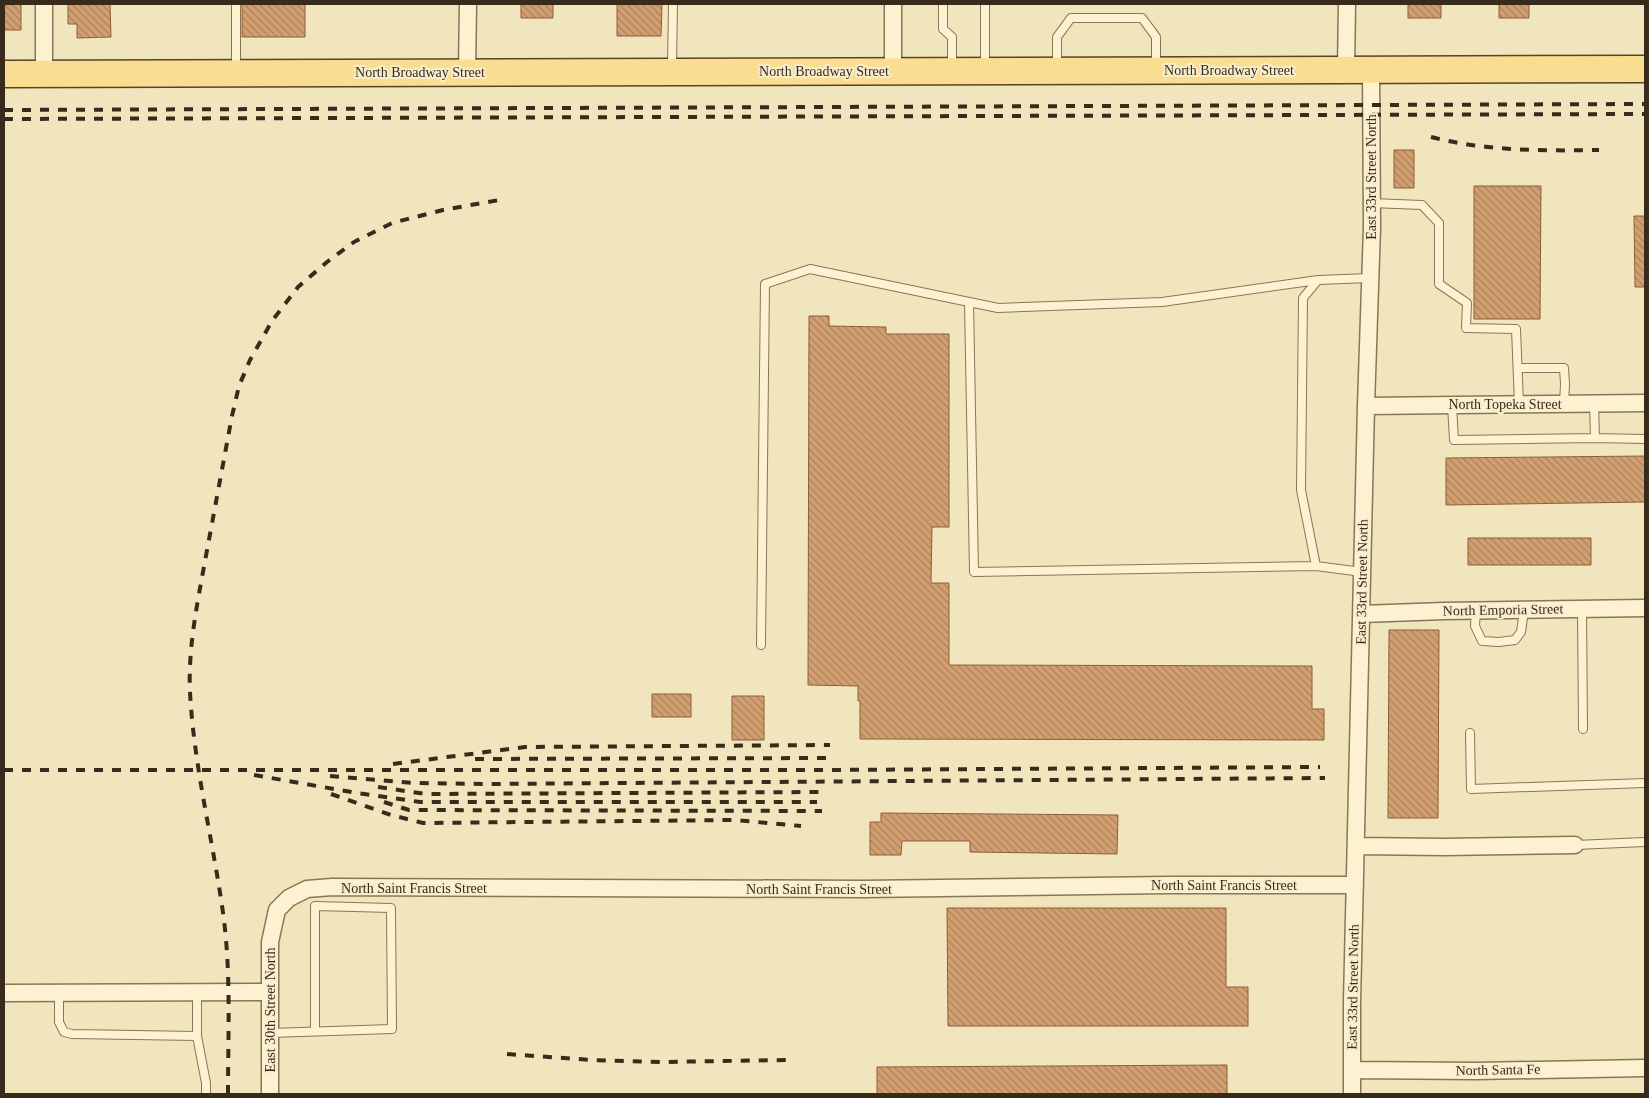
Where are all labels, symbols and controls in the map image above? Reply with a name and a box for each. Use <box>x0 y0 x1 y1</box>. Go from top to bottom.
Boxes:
street label: North Broadway Street <box>1164 63 1294 78</box>
street label: North Broadway Street <box>759 64 889 79</box>
street label: North Broadway Street <box>355 65 485 80</box>
street label: East 33rd Street North <box>1364 114 1379 240</box>
street label: North Topeka Street <box>1448 397 1562 412</box>
street label: East 33rd Street North <box>1353 519 1371 645</box>
street label: North Emporia Street <box>1443 601 1563 619</box>
street label: North Saint Francis Street <box>1151 878 1297 893</box>
street label: North Saint Francis Street <box>341 881 487 896</box>
street label: North Saint Francis Street <box>746 882 892 897</box>
street label: East 33rd Street North <box>1344 924 1362 1050</box>
street label: East 30th Street North <box>263 948 278 1072</box>
street label: North Santa Fe <box>1455 1062 1541 1078</box>

